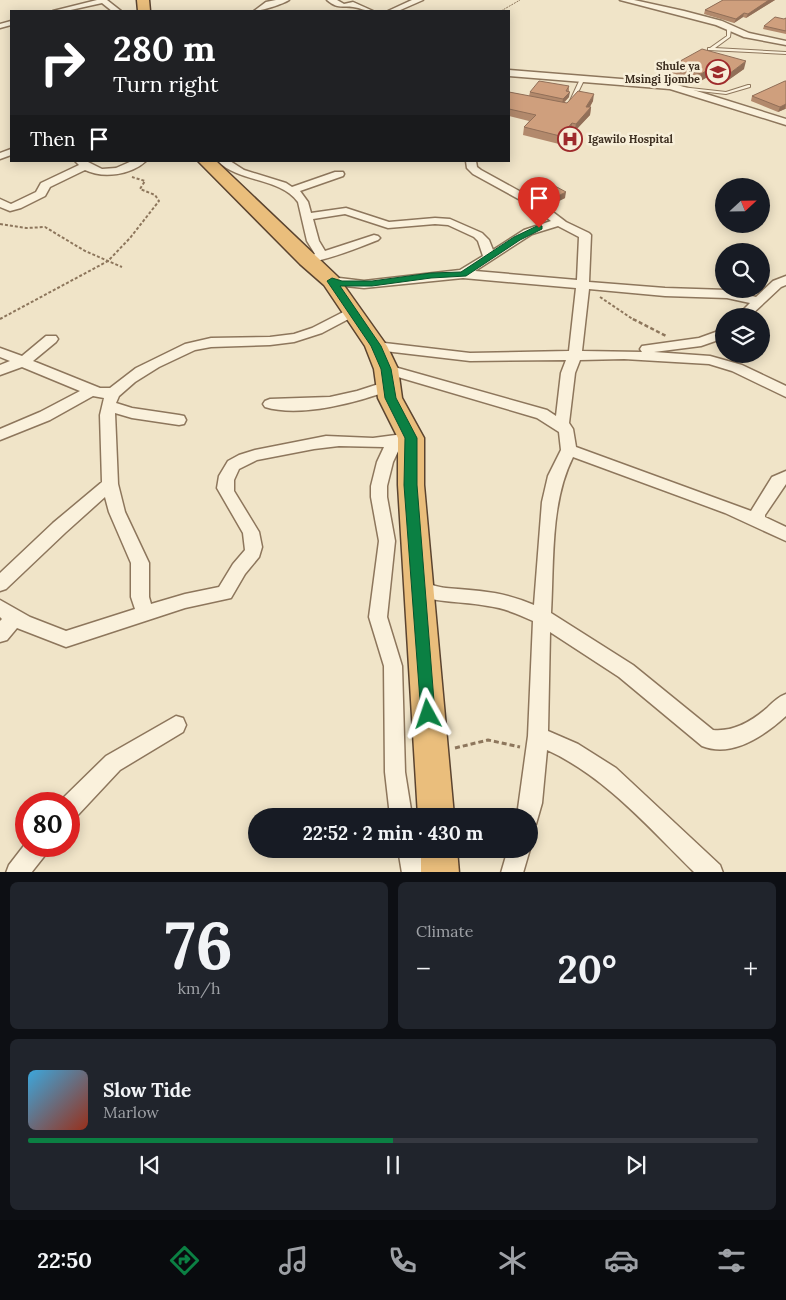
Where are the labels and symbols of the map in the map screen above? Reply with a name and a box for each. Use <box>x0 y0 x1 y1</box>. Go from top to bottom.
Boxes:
place label: Shule ya Msingi Ijombe <box>625 59 700 86</box>
school or university icon: Shule ya Msingi Ijombe <box>705 59 731 85</box>
hospital icon: Igawilo Hospital <box>557 126 583 152</box>
place label: Igawilo Hospital <box>588 132 673 146</box>
pin <box>518 177 560 228</box>
north arrow <box>715 178 770 232</box>
position arrow <box>401 687 453 739</box>
speed limit sign: 80 <box>15 792 80 857</box>

